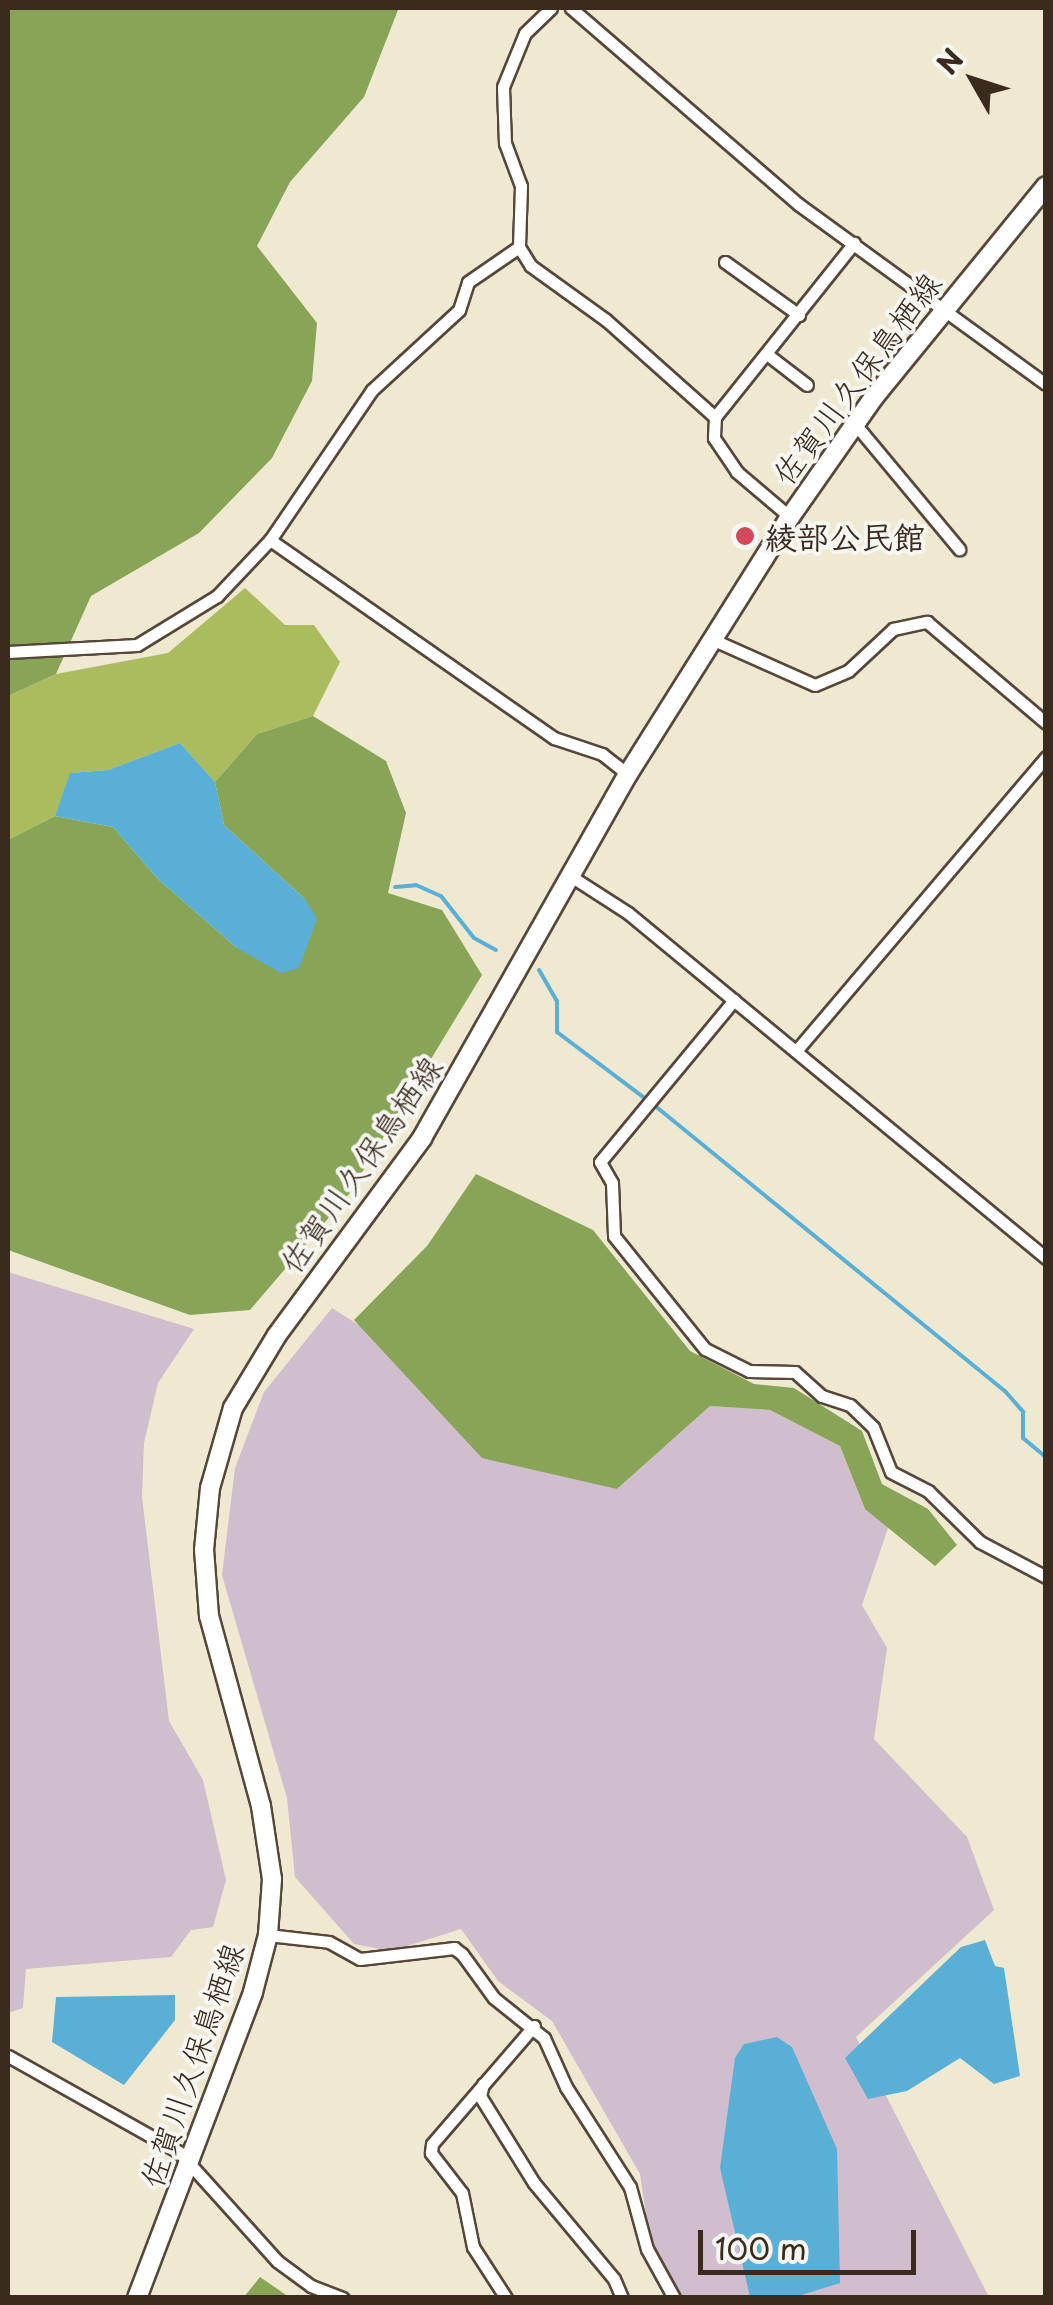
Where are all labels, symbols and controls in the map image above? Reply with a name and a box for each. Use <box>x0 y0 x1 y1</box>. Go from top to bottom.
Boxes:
north arrow <box>923 30 1023 130</box>
text: N <box>926 39 973 83</box>
street label: 佐賀川久保鳥栖線 <box>764 264 948 492</box>
place label: 綾部公民館 <box>765 517 925 555</box>
marker: 綾部公民館 <box>734 525 756 547</box>
street label: 佐賀川久保鳥栖線 <box>271 1048 449 1280</box>
street label: 佐賀川久保鳥栖線 <box>131 1938 251 2192</box>
scale bar <box>703 2210 920 2272</box>
text: 100 m <box>715 2225 807 2270</box>

